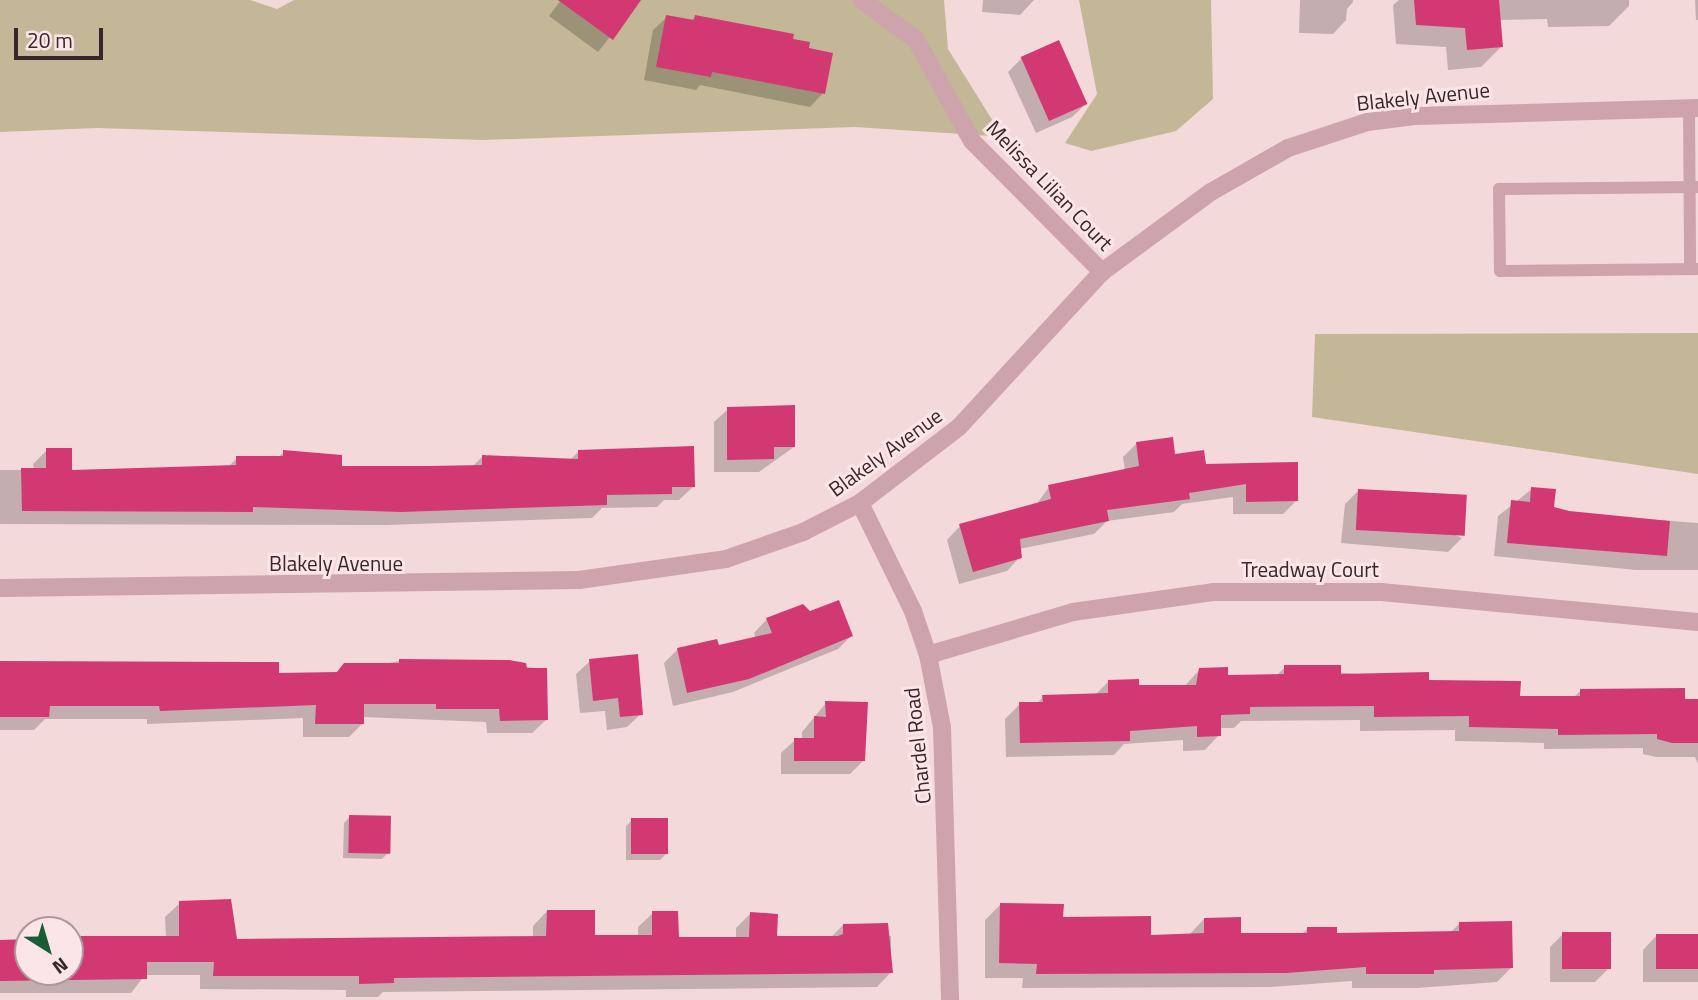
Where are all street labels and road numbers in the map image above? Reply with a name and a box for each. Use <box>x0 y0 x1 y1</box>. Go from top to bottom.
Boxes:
street label: Blakely Avenue <box>1355 76 1491 116</box>
street label: Melissa Lilian Court <box>982 115 1118 255</box>
street label: Blakely Avenue <box>823 402 947 502</box>
street label: Blakely Avenue <box>269 550 403 576</box>
street label: Treadway Court <box>1241 556 1379 582</box>
street label: Chardel Road <box>898 687 936 805</box>

